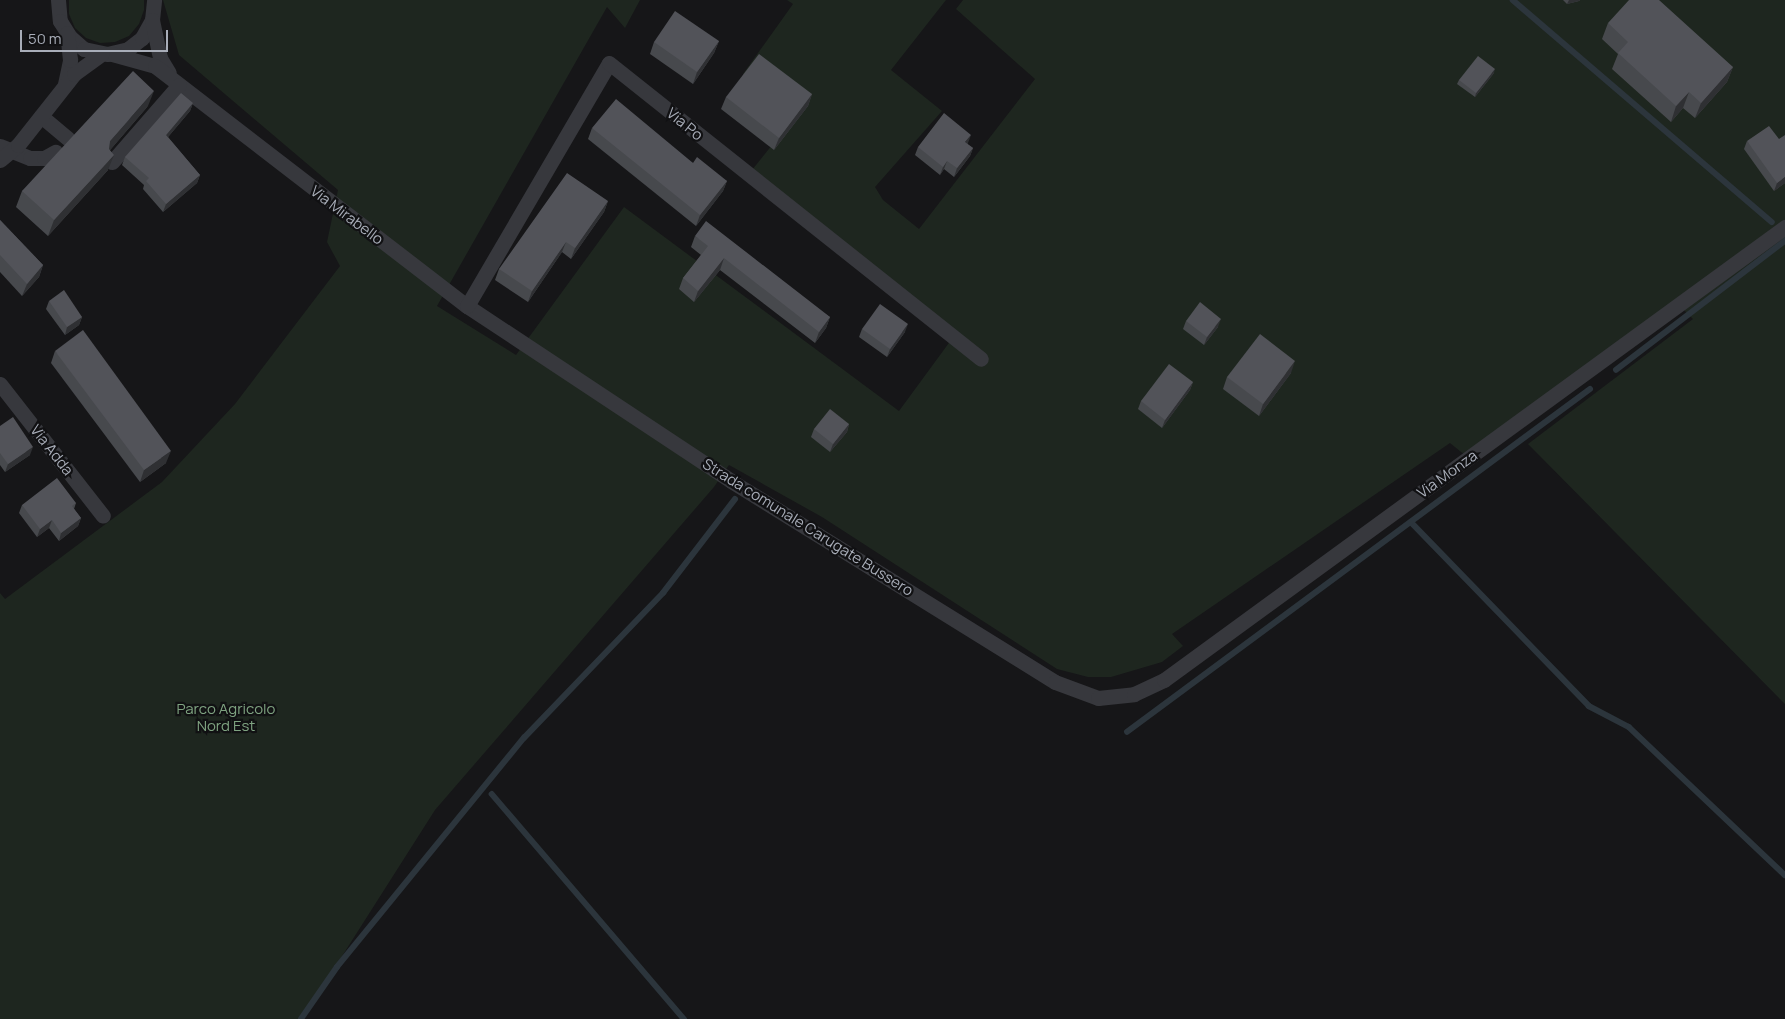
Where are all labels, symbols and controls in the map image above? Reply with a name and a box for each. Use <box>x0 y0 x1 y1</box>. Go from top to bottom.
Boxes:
scale bar <box>22 20 170 52</box>
text: 50 m <box>28 28 62 49</box>
street label: Via Po <box>663 104 707 144</box>
street label: Via Mirabello <box>307 182 387 248</box>
street label: Via Adda <box>27 421 77 479</box>
street label: Via Monza <box>1413 446 1481 502</box>
street label: Strada comunale Carugate Bussero <box>699 454 917 600</box>
park label: Parco Agricolo Nord Est <box>177 699 275 734</box>

